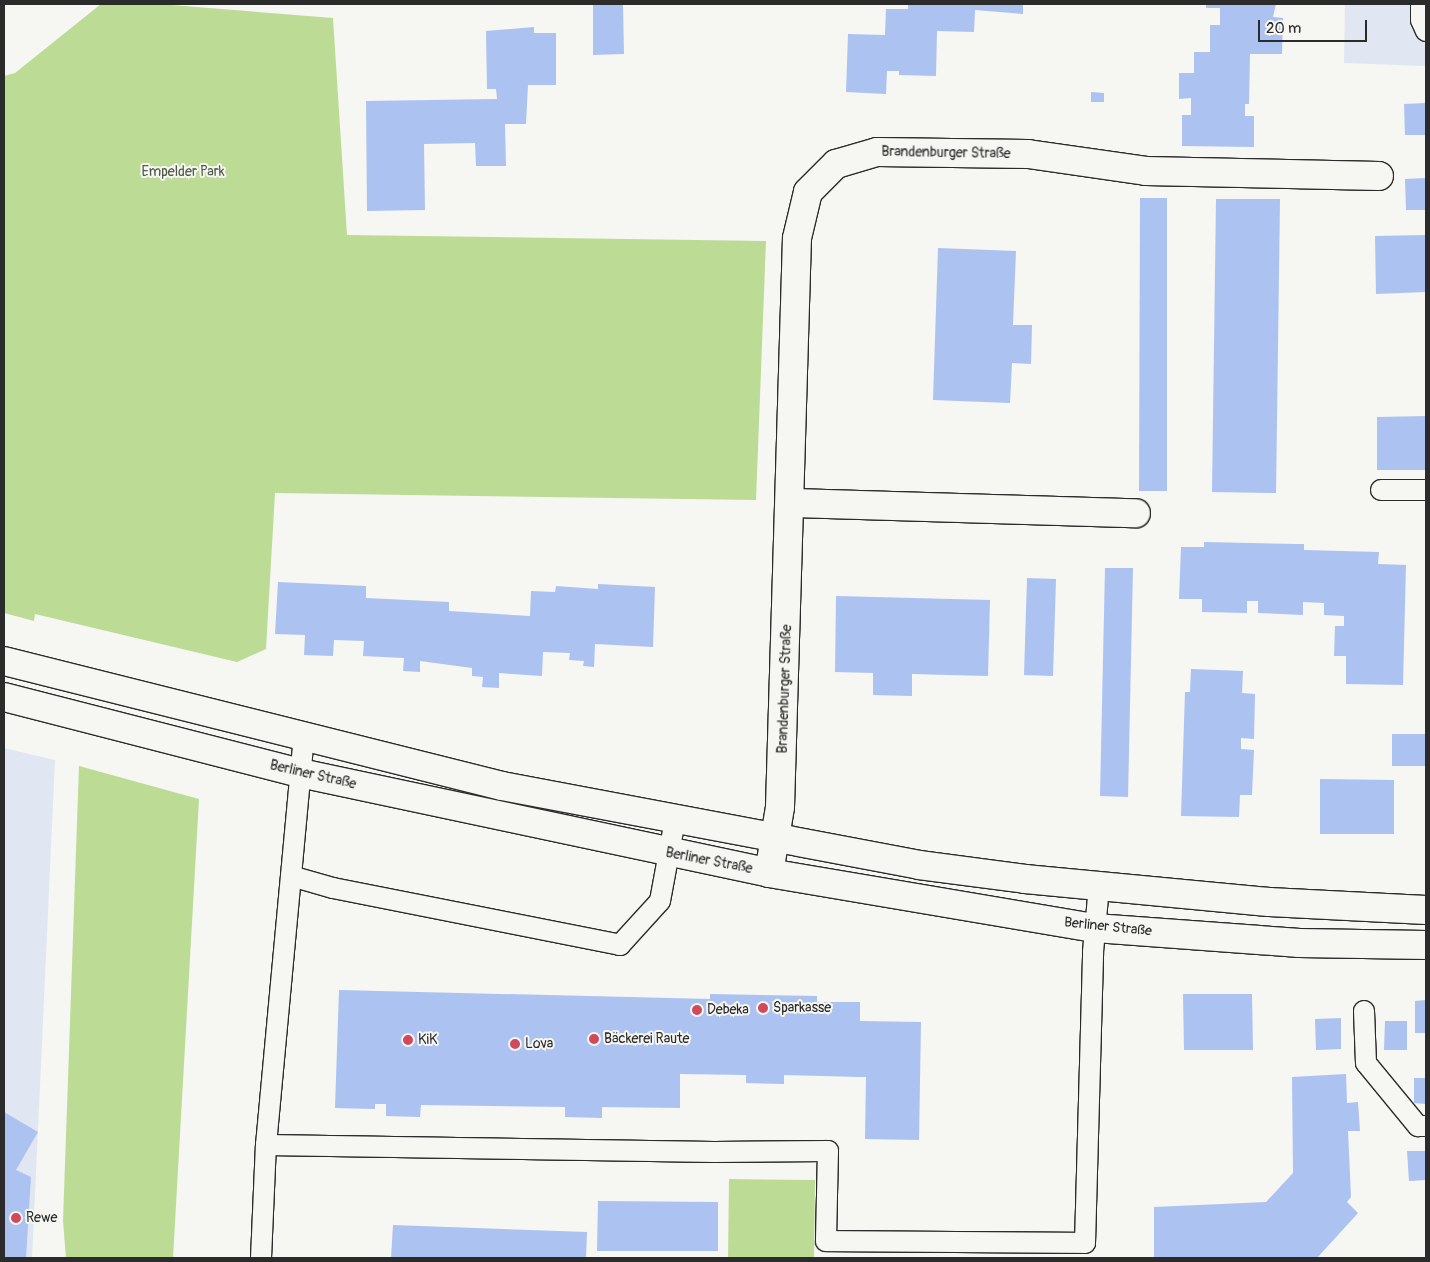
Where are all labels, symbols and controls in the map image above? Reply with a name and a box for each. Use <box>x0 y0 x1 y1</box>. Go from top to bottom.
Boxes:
scale bar <box>1260 10 1369 42</box>
text: 20 m <box>1266 19 1301 38</box>
street label: Brandenburger Straße <box>881 143 1011 163</box>
park label: Empelder Park <box>141 164 225 180</box>
street label: Brandenburger Straße <box>774 624 796 754</box>
street label: Berliner Straße <box>268 757 358 793</box>
street label: Berliner Straße <box>664 844 754 878</box>
street label: Berliner Straße <box>1063 914 1153 940</box>
place label: Sparkasse <box>773 1000 831 1016</box>
place label: Debeka <box>707 1002 749 1018</box>
marker: Sparkasse <box>757 1002 769 1014</box>
marker: Debeka <box>691 1004 703 1016</box>
place label: Bäckerei Raute <box>604 1031 690 1047</box>
place label: KiK <box>418 1032 437 1048</box>
marker: Bäckerei Raute <box>588 1033 600 1045</box>
marker: KiK <box>402 1034 414 1046</box>
place label: Lova <box>525 1036 553 1052</box>
marker: Lova <box>509 1038 521 1050</box>
place label: Rewe <box>26 1210 57 1226</box>
marker: Rewe <box>10 1212 22 1224</box>

